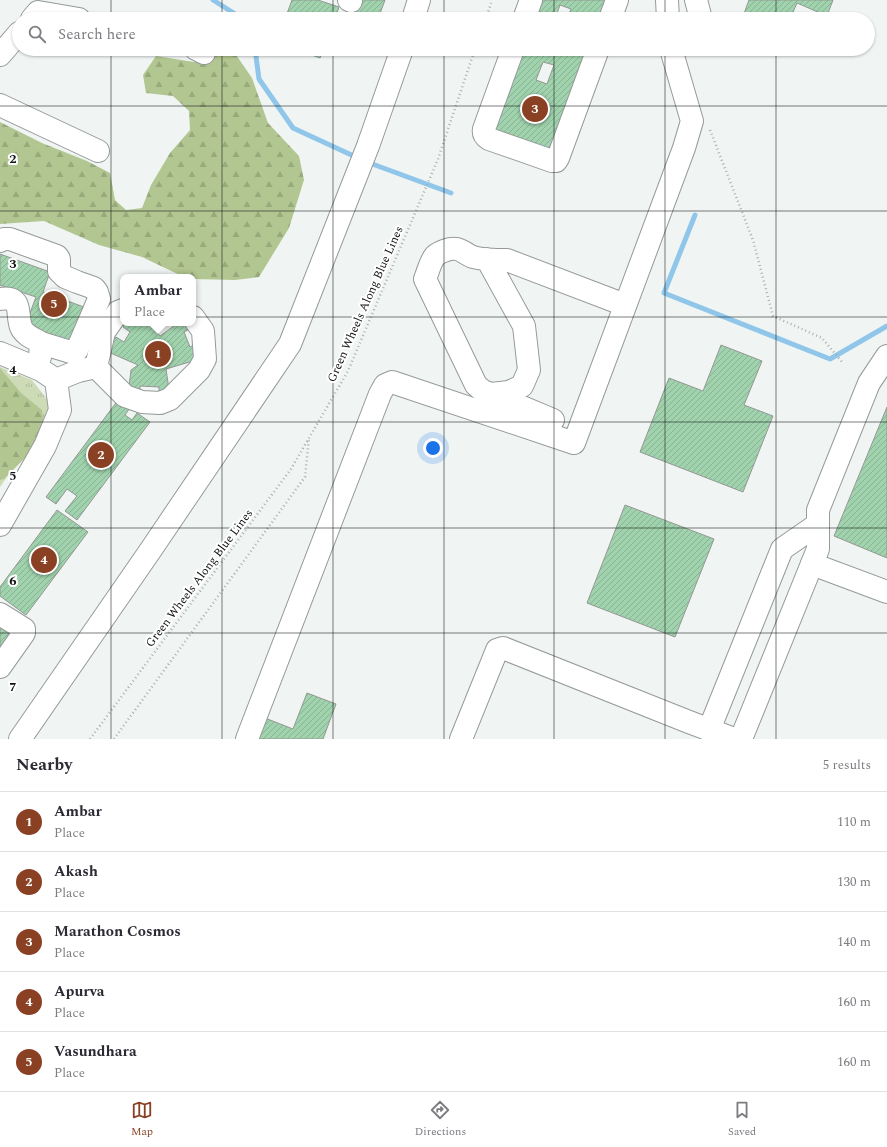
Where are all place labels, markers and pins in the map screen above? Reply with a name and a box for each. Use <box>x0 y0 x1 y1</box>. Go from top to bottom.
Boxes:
pin: 3 <box>522 94 548 124</box>
pin: 5 <box>41 289 67 319</box>
pin: 1 <box>145 339 171 369</box>
pin: 2 <box>88 440 114 470</box>
pin: 4 <box>31 545 57 575</box>

